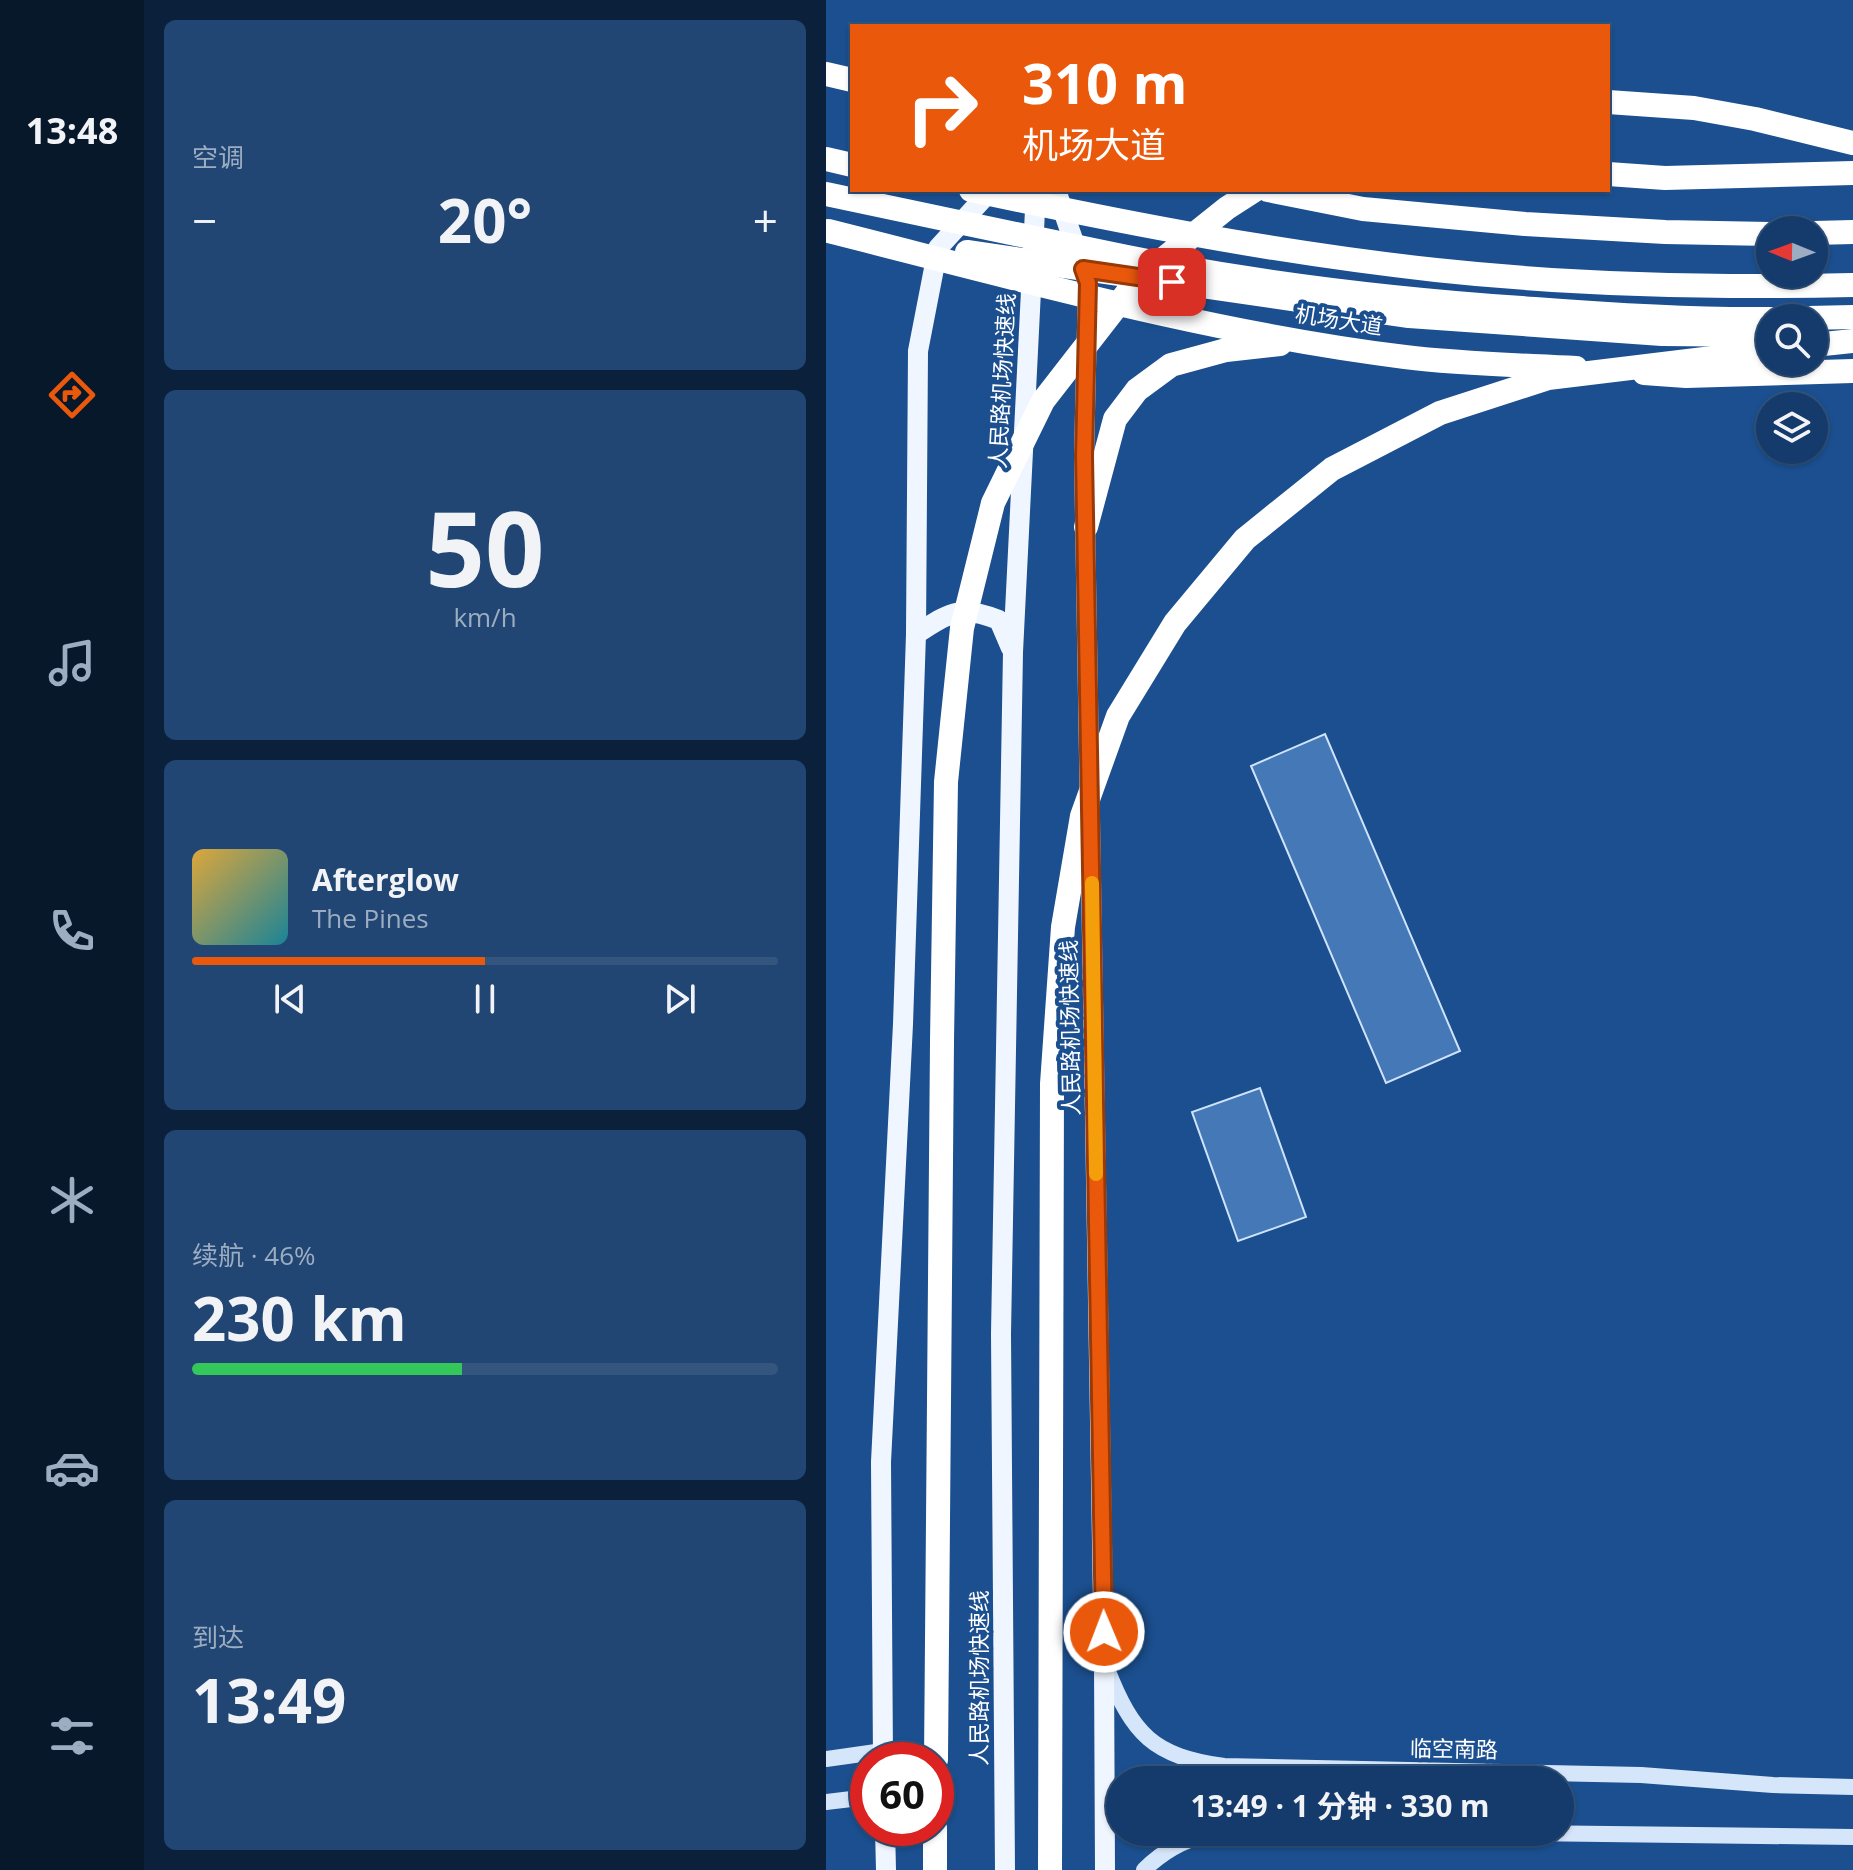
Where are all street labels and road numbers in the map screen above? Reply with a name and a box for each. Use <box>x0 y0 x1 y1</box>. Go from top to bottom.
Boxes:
street label: 人民路机场快速线 <box>981 292 1021 470</box>
street label: 机场大道 <box>1293 297 1385 341</box>
street label: 人民路机场快速线 <box>1052 940 1086 1116</box>
street label: 人民路机场快速线 <box>963 1590 993 1766</box>
street label: 临空南路 <box>1410 1732 1498 1764</box>

